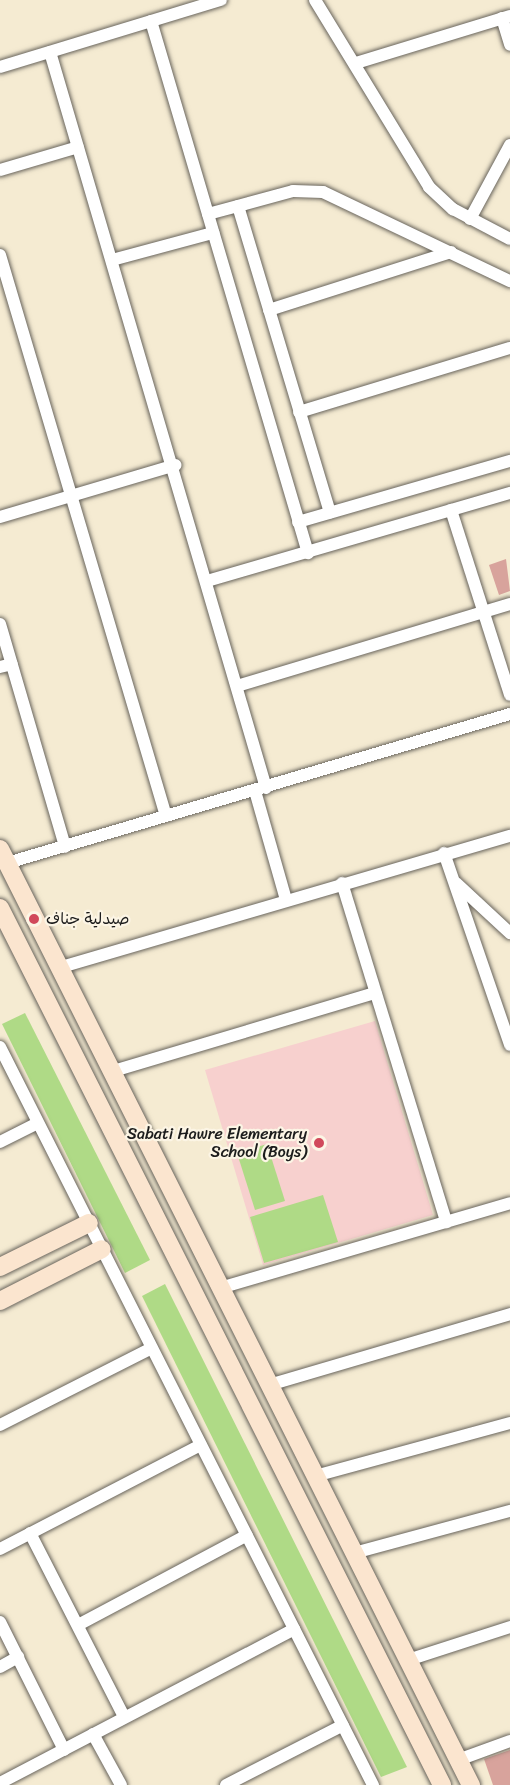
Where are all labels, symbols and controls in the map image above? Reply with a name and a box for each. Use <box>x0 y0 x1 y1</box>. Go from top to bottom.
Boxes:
place label: صيدلية جناف <box>46 909 129 929</box>
marker: صيدلية جناف <box>27 912 41 926</box>
place label: Sabati Hawre Elementary School (Boys) <box>127 1124 307 1162</box>
marker: Sabati Hawre Elementary School (Boys) <box>312 1136 326 1150</box>

